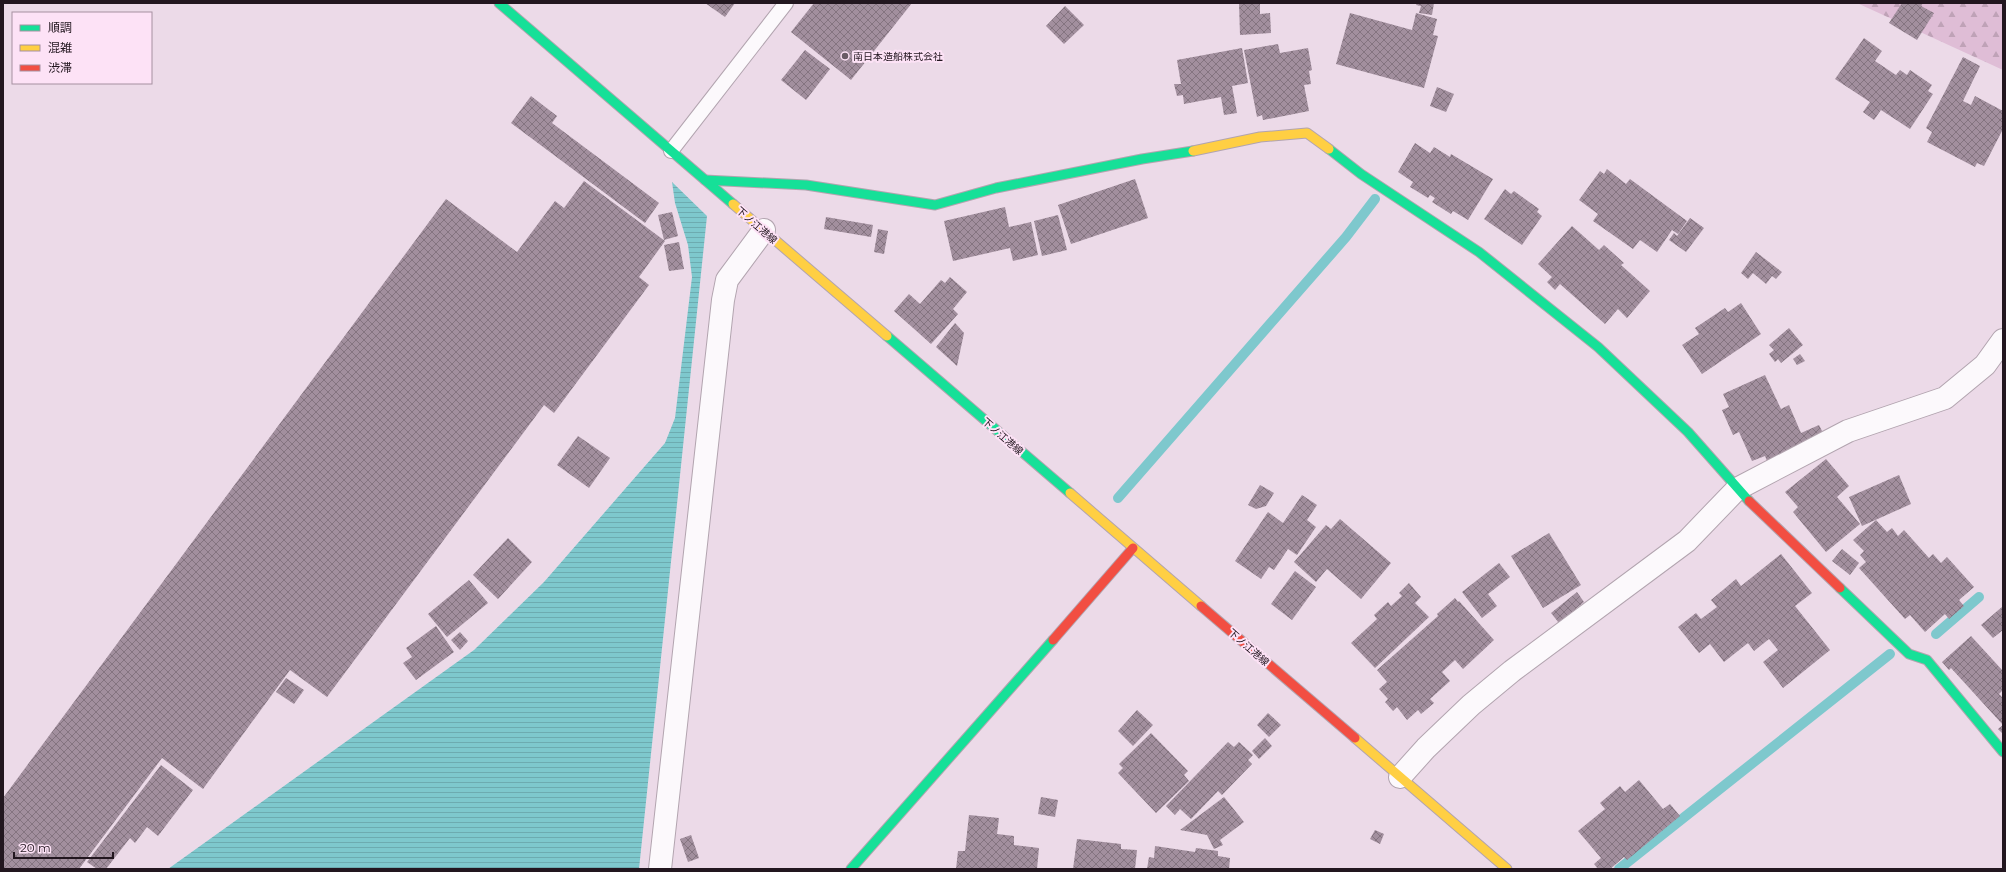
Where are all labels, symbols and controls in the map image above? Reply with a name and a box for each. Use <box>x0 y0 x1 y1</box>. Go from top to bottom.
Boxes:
legend <box>12 12 152 84</box>
text: 順調 <box>48 20 72 35</box>
text: 混雑 <box>48 40 72 55</box>
place label: 南日本造船株式会社 <box>853 50 943 63</box>
marker: 南日本造船株式会社 <box>840 51 850 61</box>
text: 渋滞 <box>48 60 72 75</box>
street label: 下ノ江港線 <box>734 204 780 247</box>
street label: 下ノ江港線 <box>980 415 1026 458</box>
street label: 下ノ江港線 <box>1226 626 1272 669</box>
scale bar <box>14 834 113 860</box>
text: 20 m <box>20 840 51 855</box>

